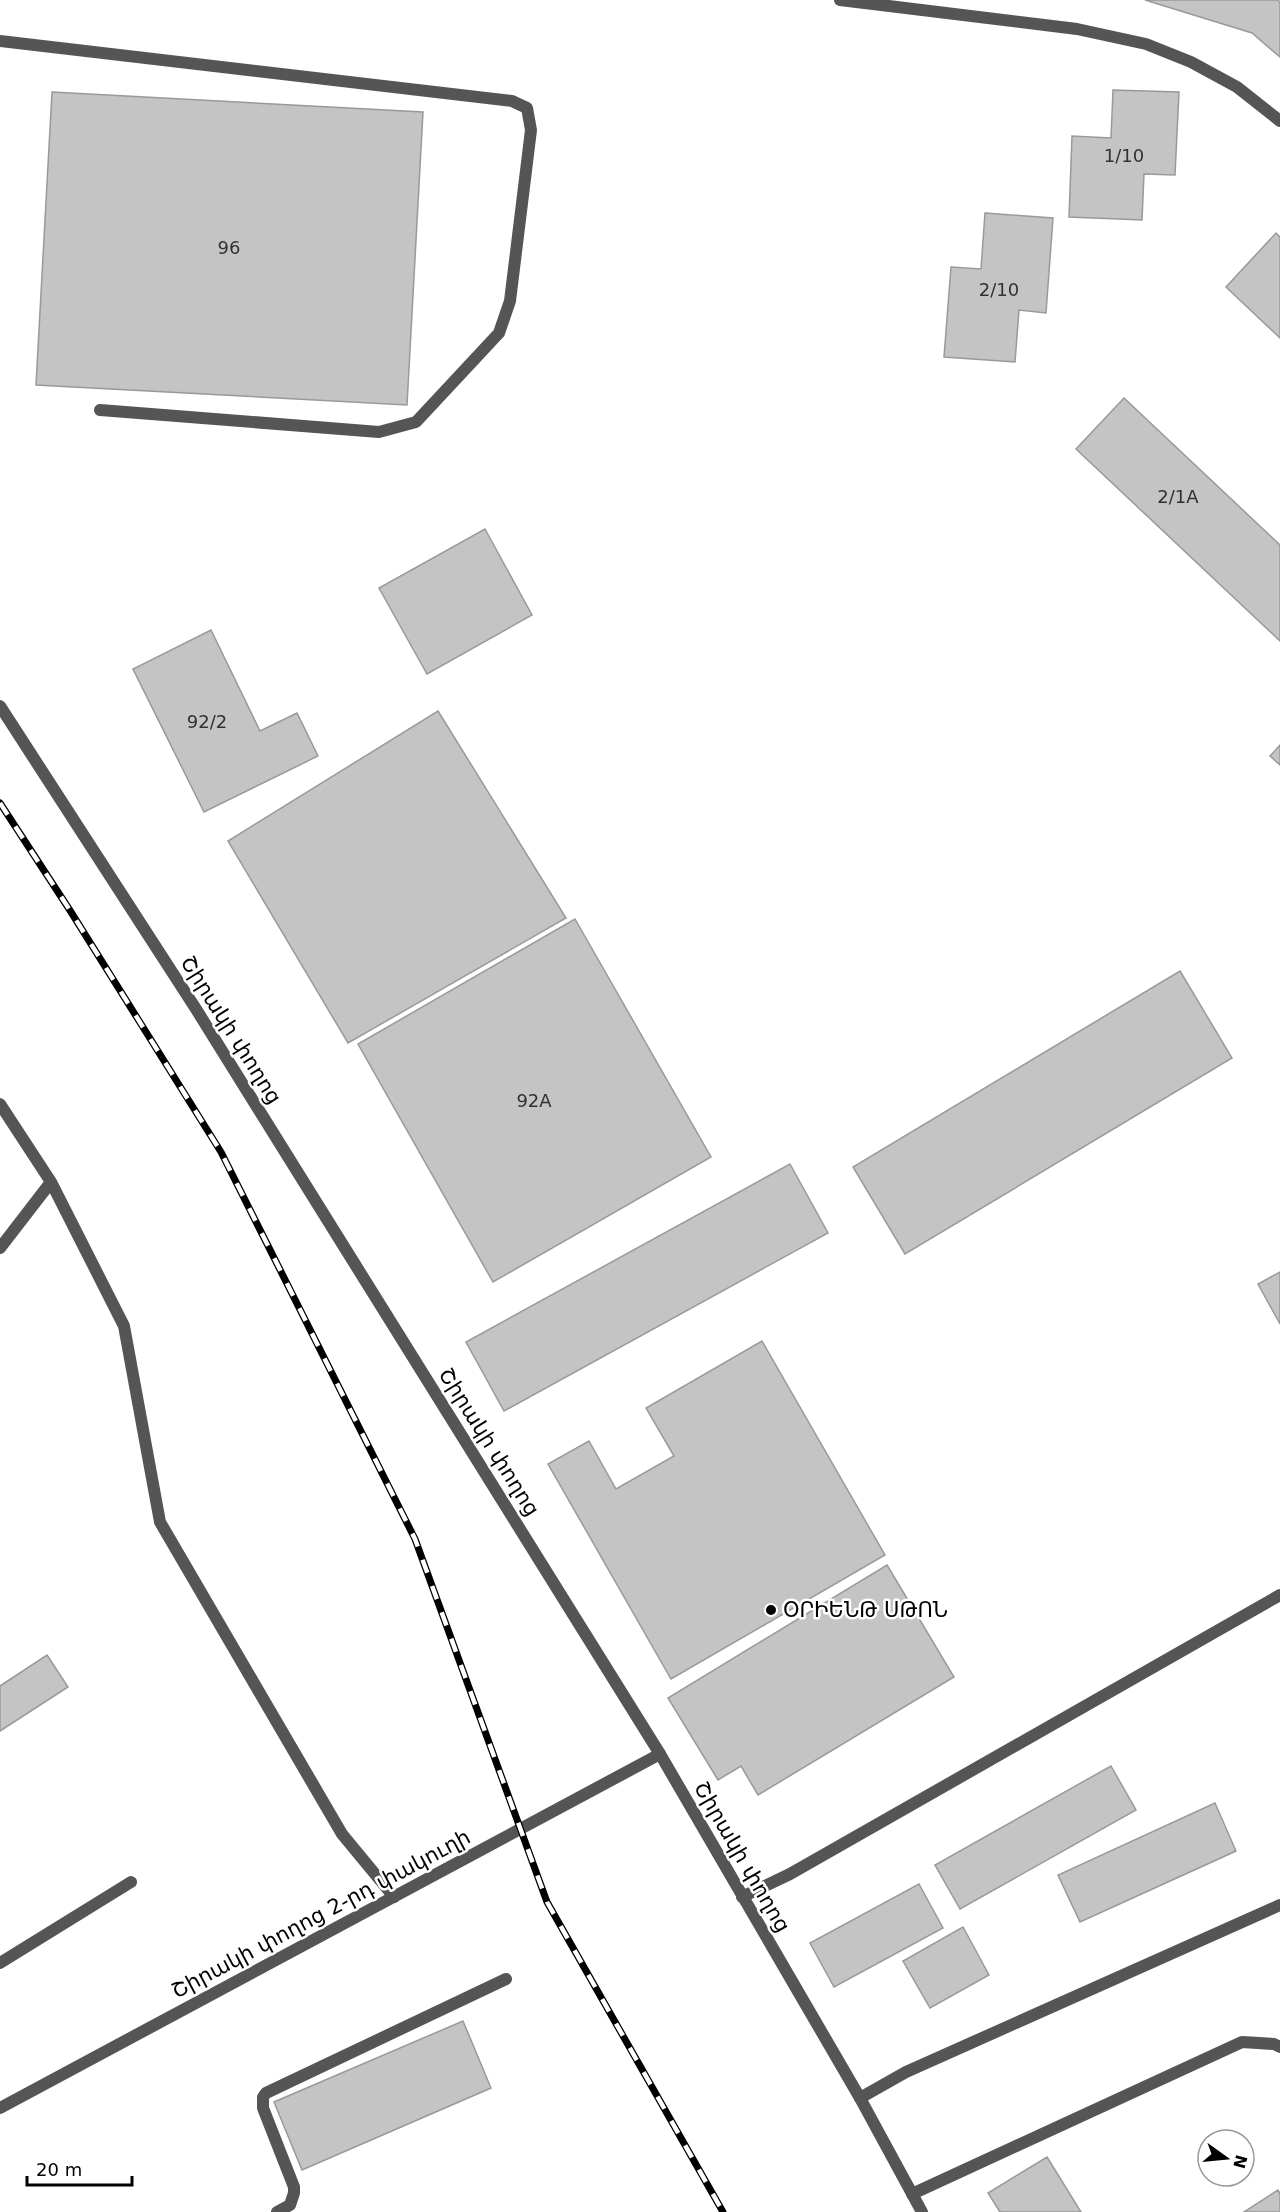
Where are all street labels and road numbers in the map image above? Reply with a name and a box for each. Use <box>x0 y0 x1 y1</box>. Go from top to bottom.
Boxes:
street label: Շիրակի փողոց <box>176 952 286 1108</box>
street label: Շիրակի փողոց <box>434 1364 544 1520</box>
street label: Շիրակի փողոց <box>689 1777 795 1937</box>
street label: Շիրակի փողոց 2-րդ փակուղի <box>168 1825 474 2003</box>

